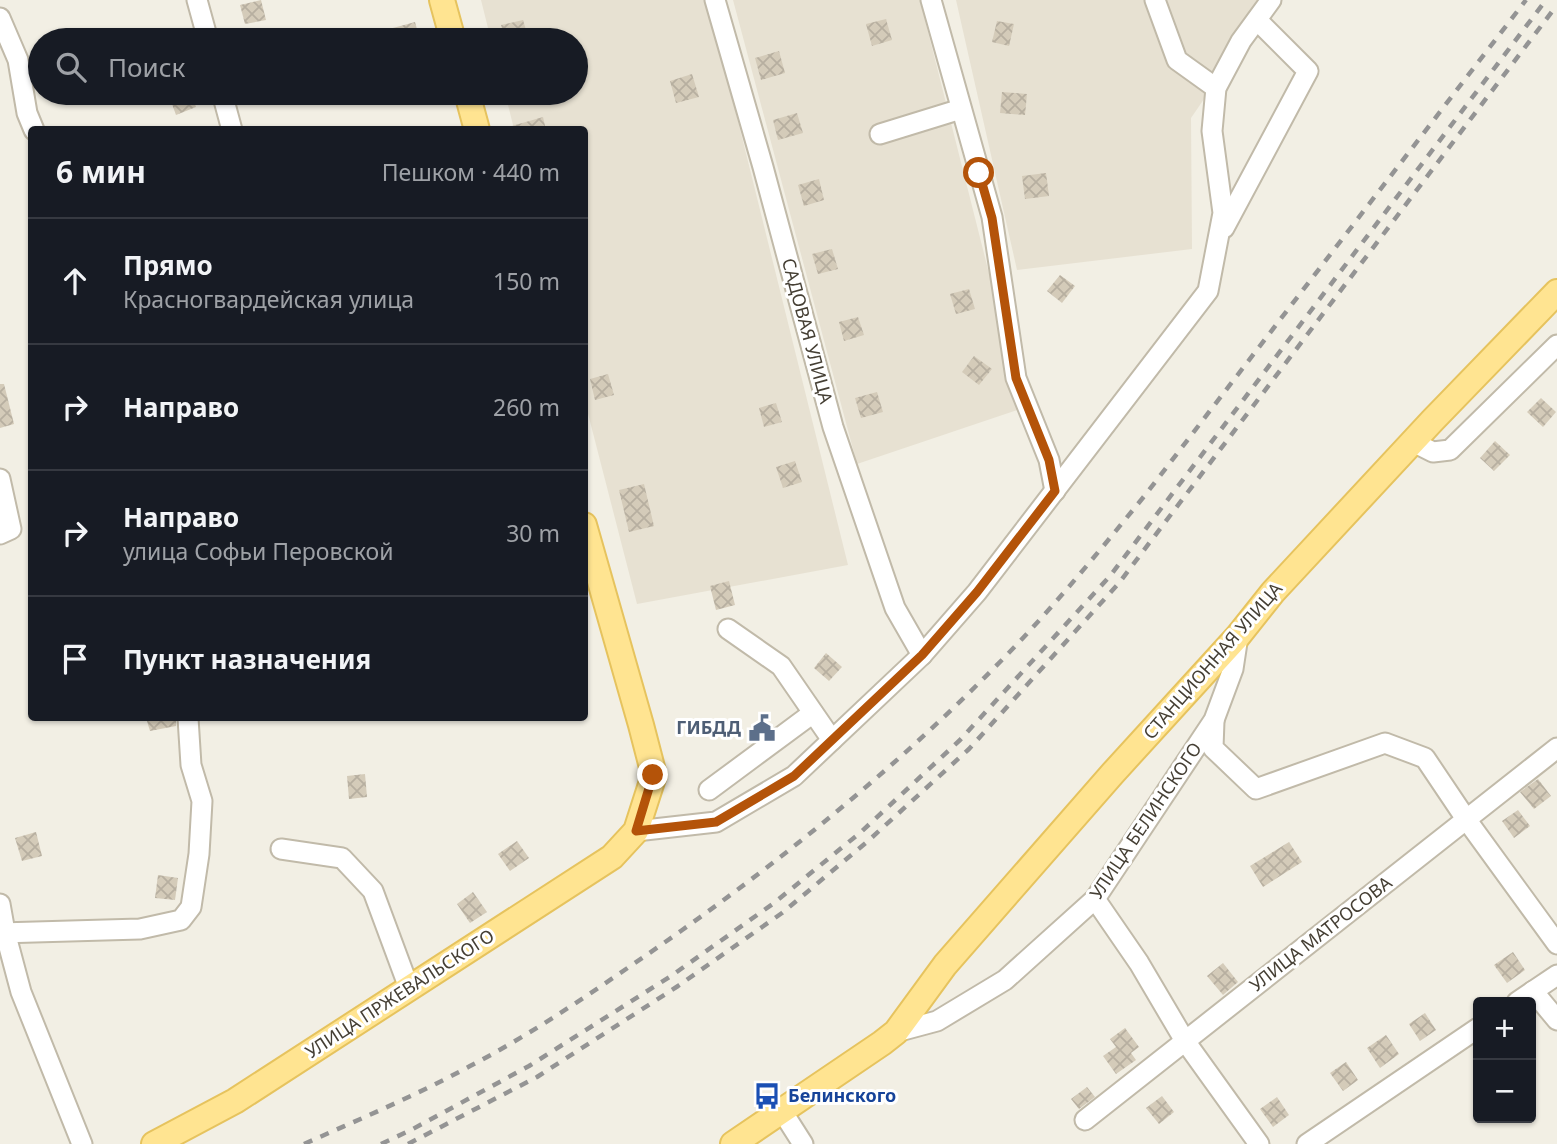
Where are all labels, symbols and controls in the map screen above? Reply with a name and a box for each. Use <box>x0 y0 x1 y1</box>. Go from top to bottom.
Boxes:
search box <box>28 28 588 105</box>
icon: search <box>52 48 90 86</box>
text: Поиск <box>108 49 185 85</box>
text: 6 мин <box>56 151 146 192</box>
text: Пешком · 440 m <box>382 156 560 188</box>
route start <box>963 157 994 188</box>
text: Прямо <box>123 247 213 283</box>
street label: САДОВАЯ УЛИЦА <box>777 255 839 407</box>
icon: ahead <box>56 262 94 300</box>
text: 150 m <box>493 265 560 297</box>
text: Красногвардейская улица <box>123 283 414 315</box>
icon: right <box>56 388 94 426</box>
text: Направо <box>123 389 239 425</box>
text: 260 m <box>493 391 560 423</box>
text: Направо <box>123 499 239 535</box>
icon: right <box>56 514 94 552</box>
text: 30 m <box>506 517 560 549</box>
text: улица Софьи Перовской <box>123 535 394 567</box>
street label: СТАНЦИОННАЯ УЛИЦА <box>1137 576 1287 744</box>
icon: arrive <box>56 640 94 678</box>
text: Пункт назначения <box>123 641 371 677</box>
public building icon: ГИБДД <box>747 713 777 743</box>
place label: ГИБДД <box>676 715 741 739</box>
street label: УЛИЦА БЕЛИНСКОГО <box>1084 737 1207 904</box>
route end <box>637 759 668 790</box>
street label: УЛИЦА МАТРОСОВА <box>1244 870 1397 996</box>
street label: УЛИЦА ПРЖЕВАЛЬСКОГО <box>300 923 498 1063</box>
map controls <box>1473 997 1536 1123</box>
button: + <box>1473 997 1536 1060</box>
button: − <box>1473 1060 1536 1123</box>
bus stop icon: Белинского <box>752 1081 782 1111</box>
place label: Белинского <box>788 1083 896 1107</box>

